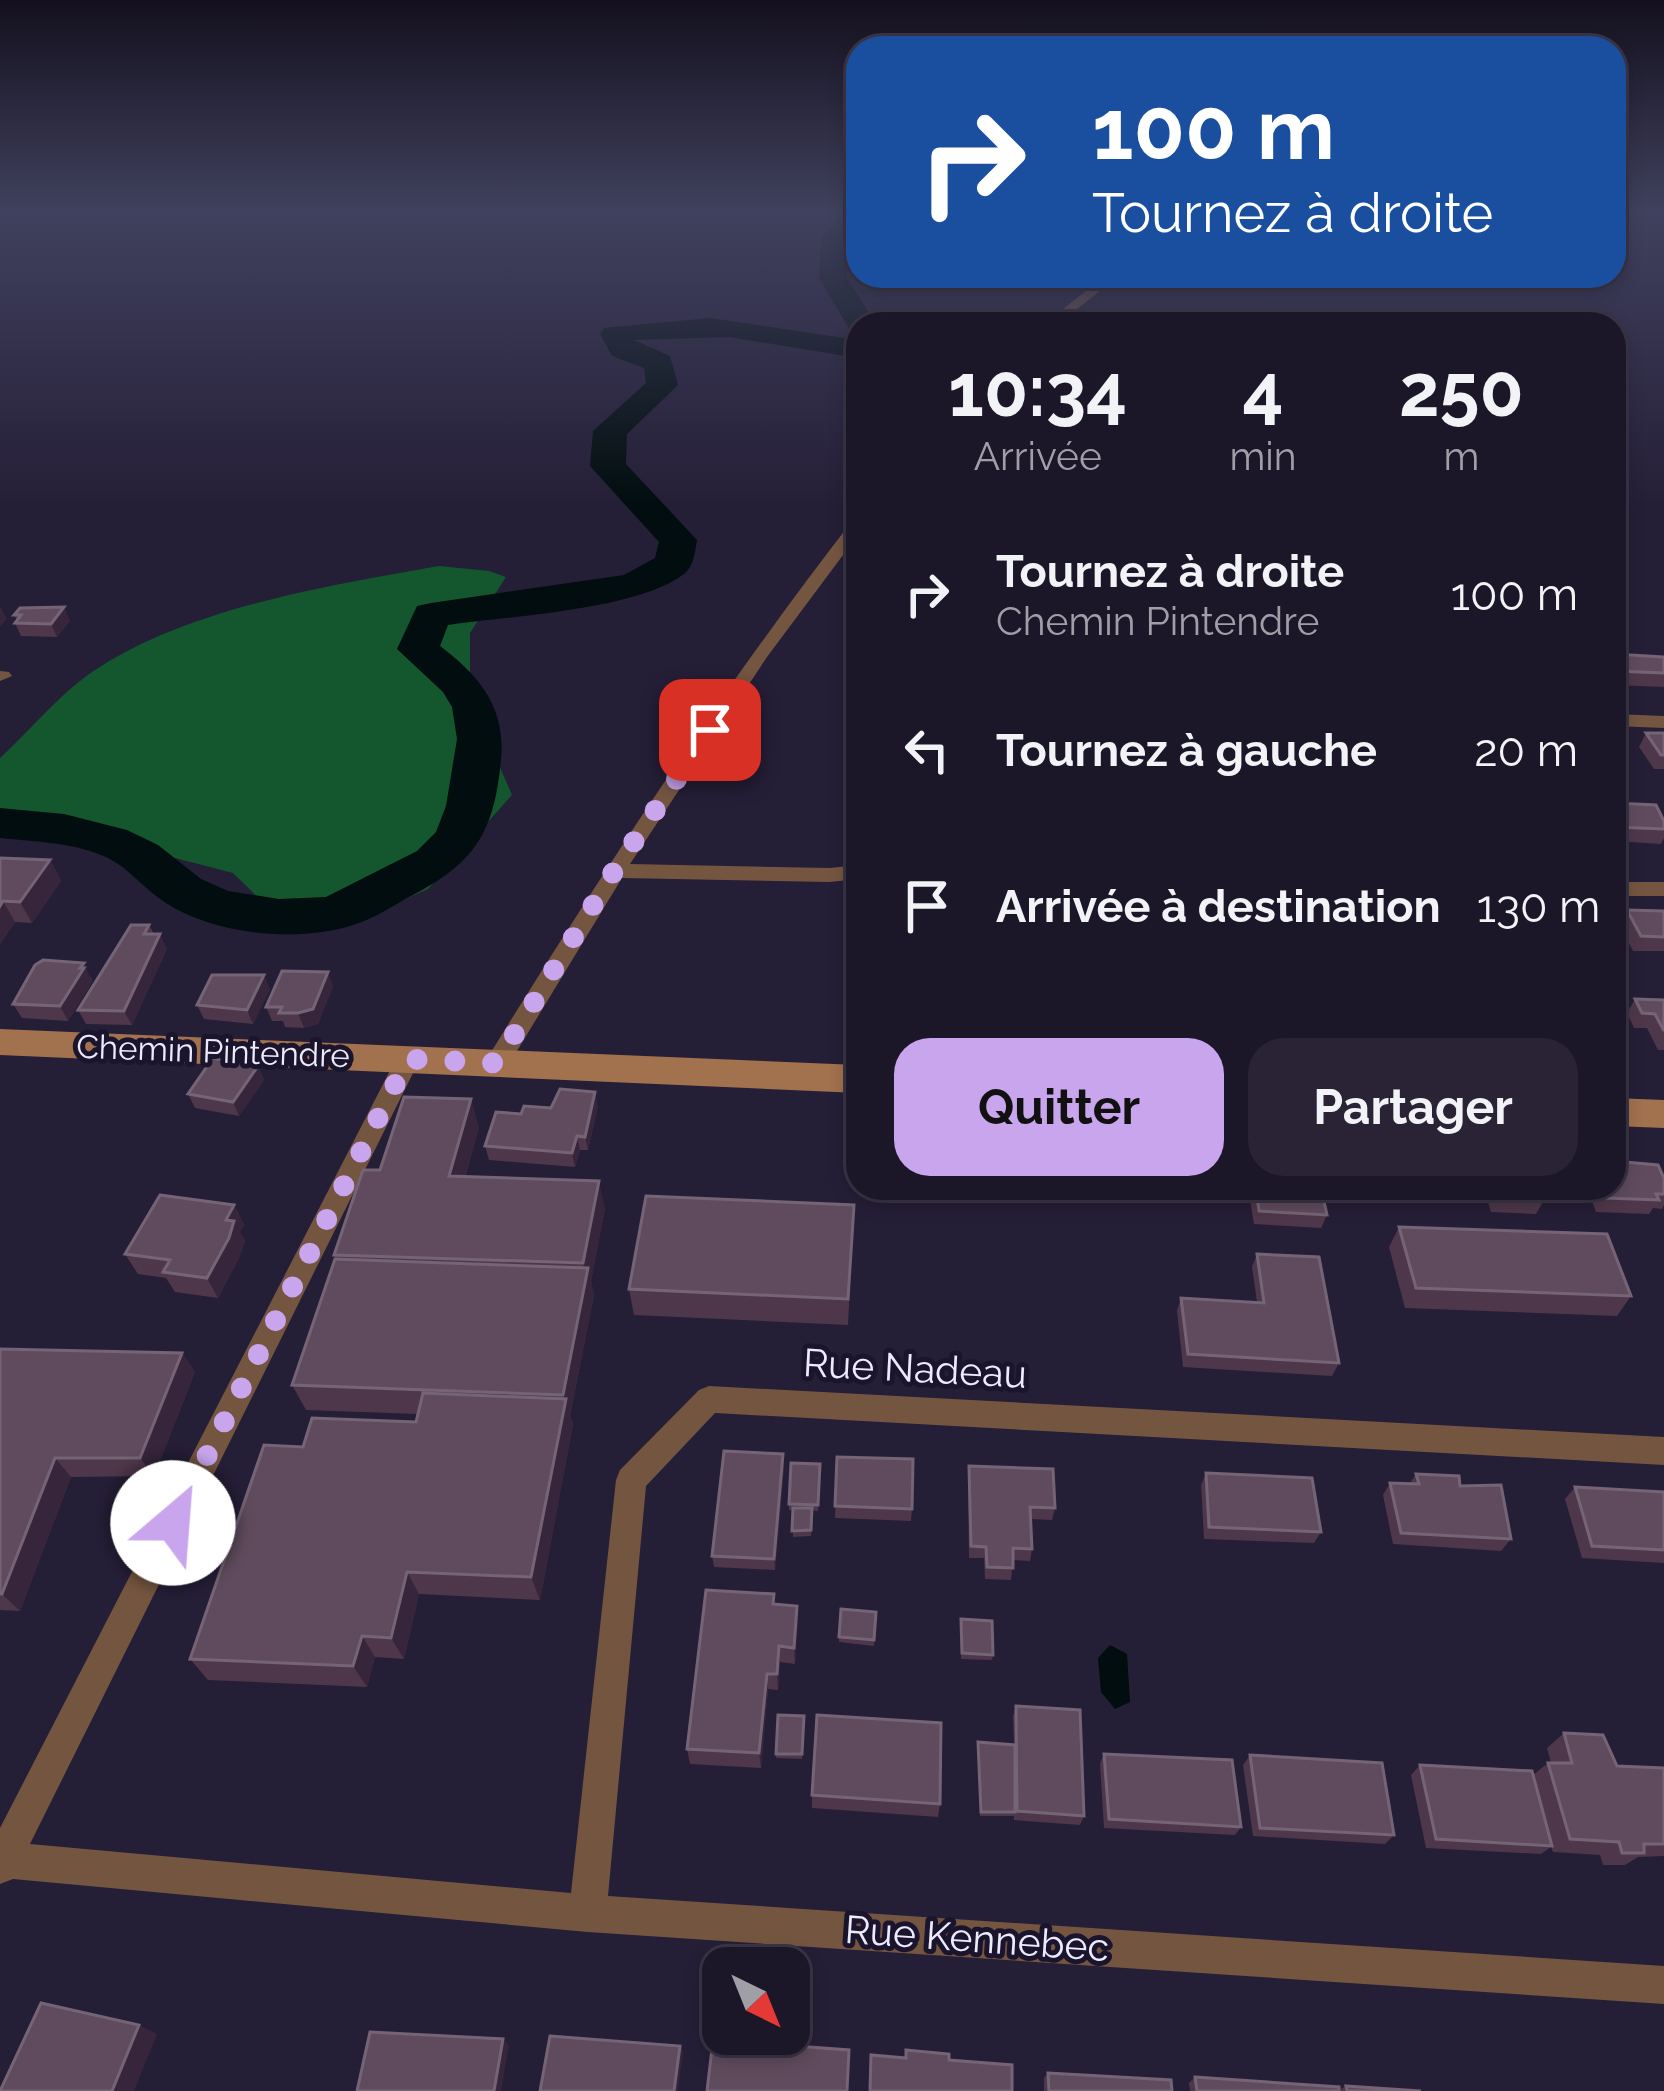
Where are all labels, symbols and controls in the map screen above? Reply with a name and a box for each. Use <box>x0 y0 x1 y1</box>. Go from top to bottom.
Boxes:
text: 100 m <box>1092 80 1335 179</box>
icon: right <box>894 84 1050 240</box>
text: Tournez à droite <box>1092 181 1493 245</box>
text: 10:34 <box>948 348 1127 433</box>
text: 4 <box>1243 348 1284 433</box>
text: 250 <box>1399 348 1524 433</box>
text: Arrivée <box>974 433 1102 479</box>
text: min <box>1230 433 1297 479</box>
text: m <box>1443 433 1479 479</box>
text: Tournez à droite <box>996 545 1344 598</box>
icon: right <box>894 561 960 627</box>
text: 100 m <box>1451 568 1578 621</box>
text: Chemin Pintendre <box>996 598 1319 644</box>
pin <box>659 679 761 781</box>
icon: arrive <box>677 697 743 763</box>
icon: left <box>894 717 960 783</box>
text: Tournez à gauche <box>996 724 1377 777</box>
text: 20 m <box>1474 724 1578 777</box>
icon: arrive <box>894 873 960 939</box>
text: Arrivée à destination <box>996 880 1441 933</box>
text: 130 m <box>1477 880 1600 933</box>
street label: Chemin Pintendre <box>76 1027 350 1075</box>
button: Quitter <box>894 1038 1224 1176</box>
button: Partager <box>1248 1038 1578 1176</box>
street label: Rue Nadeau <box>802 1339 1028 1397</box>
position arrow <box>110 1460 236 1586</box>
street label: Rue Kennebec <box>843 1906 1111 1970</box>
north arrow <box>702 1947 810 2055</box>
map controls <box>702 1947 810 2055</box>

